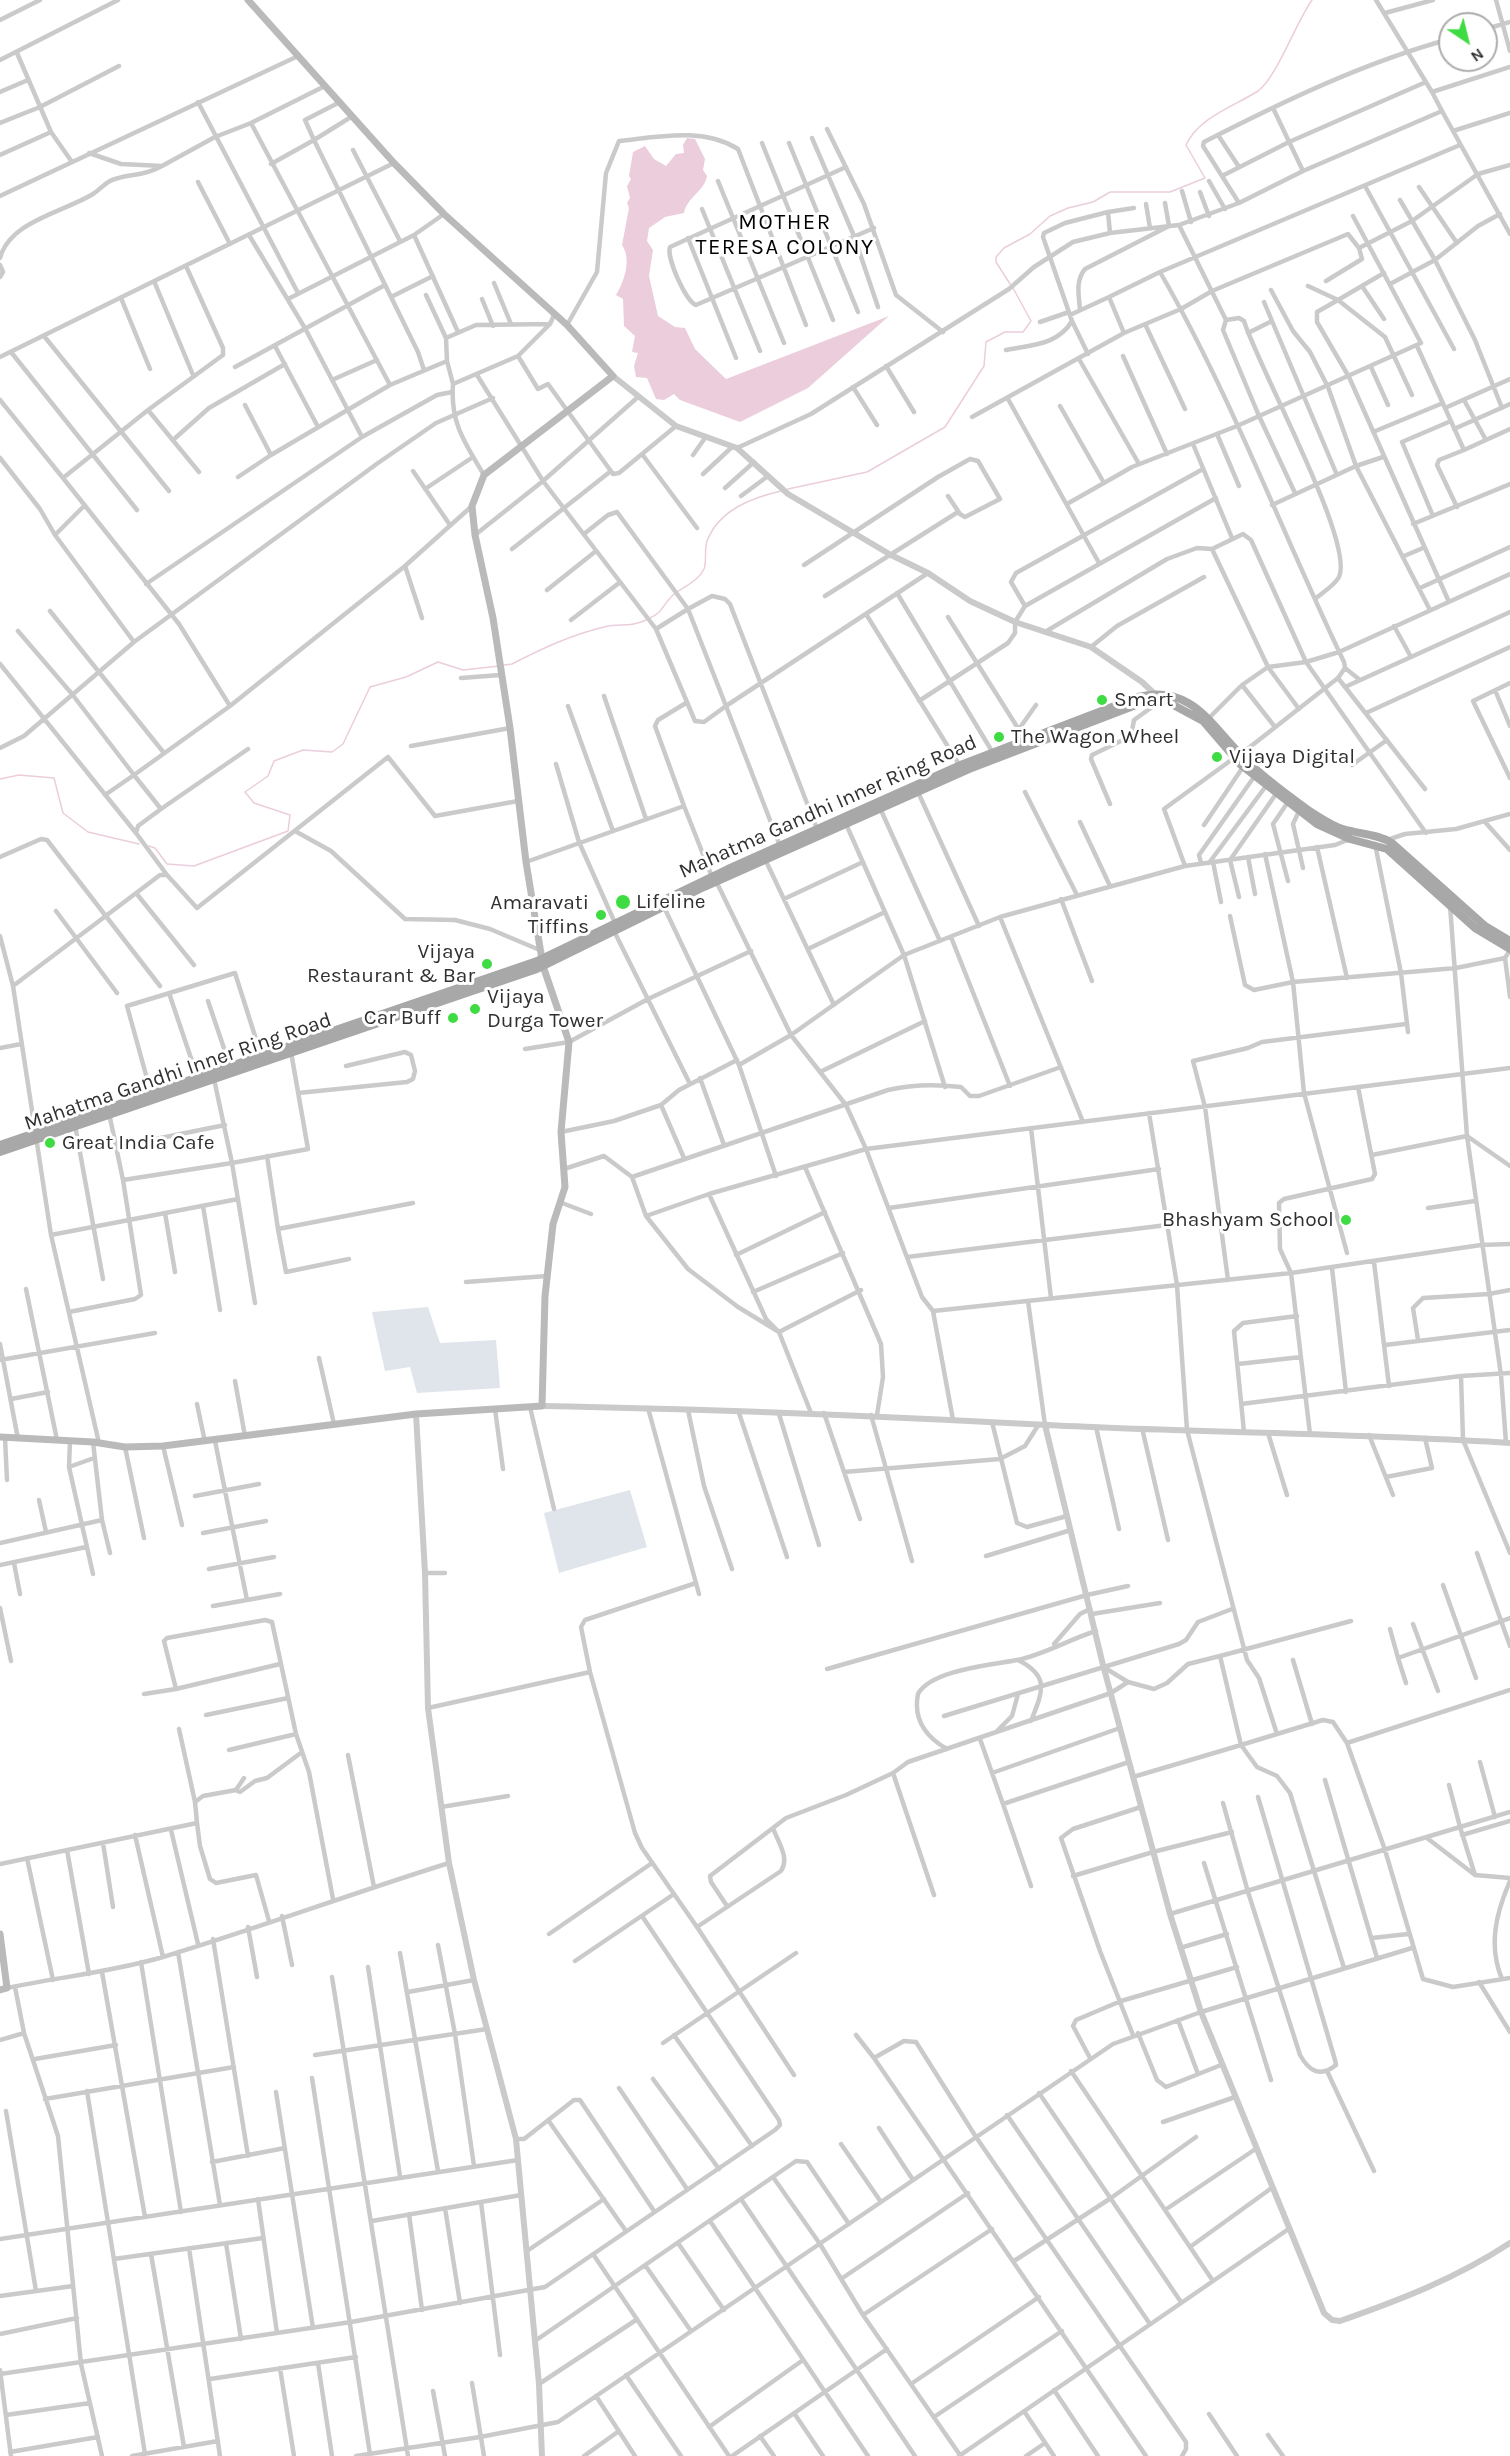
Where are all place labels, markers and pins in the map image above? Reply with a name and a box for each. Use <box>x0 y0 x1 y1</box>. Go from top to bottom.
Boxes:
place label: Smart <box>1114 687 1173 713</box>
marker: Smart <box>1095 693 1109 707</box>
place label: The Wagon Wheel <box>1011 724 1180 750</box>
marker: The Wagon Wheel <box>992 730 1006 744</box>
place label: Vijaya Digital <box>1229 744 1355 770</box>
marker: Vijaya Digital <box>1210 750 1224 764</box>
place label: Lifeline <box>636 889 706 915</box>
place label: Amaravati Tiffins <box>490 890 589 940</box>
marker: Lifeline <box>614 893 632 911</box>
marker: Amaravati Tiffins <box>594 908 608 922</box>
place label: Vijaya Restaurant & Bar <box>307 939 475 989</box>
marker: Vijaya Restaurant & Bar <box>480 957 494 971</box>
place label: Vijaya Durga Tower <box>487 984 603 1034</box>
marker: Vijaya Durga Tower <box>468 1002 482 1016</box>
place label: Car Buff <box>364 1005 441 1031</box>
marker: Car Buff <box>446 1011 460 1025</box>
place label: Great India Cafe <box>62 1130 215 1156</box>
marker: Great India Cafe <box>43 1136 57 1150</box>
place label: Bhashyam School <box>1162 1207 1334 1233</box>
marker: Bhashyam School <box>1339 1213 1353 1227</box>

